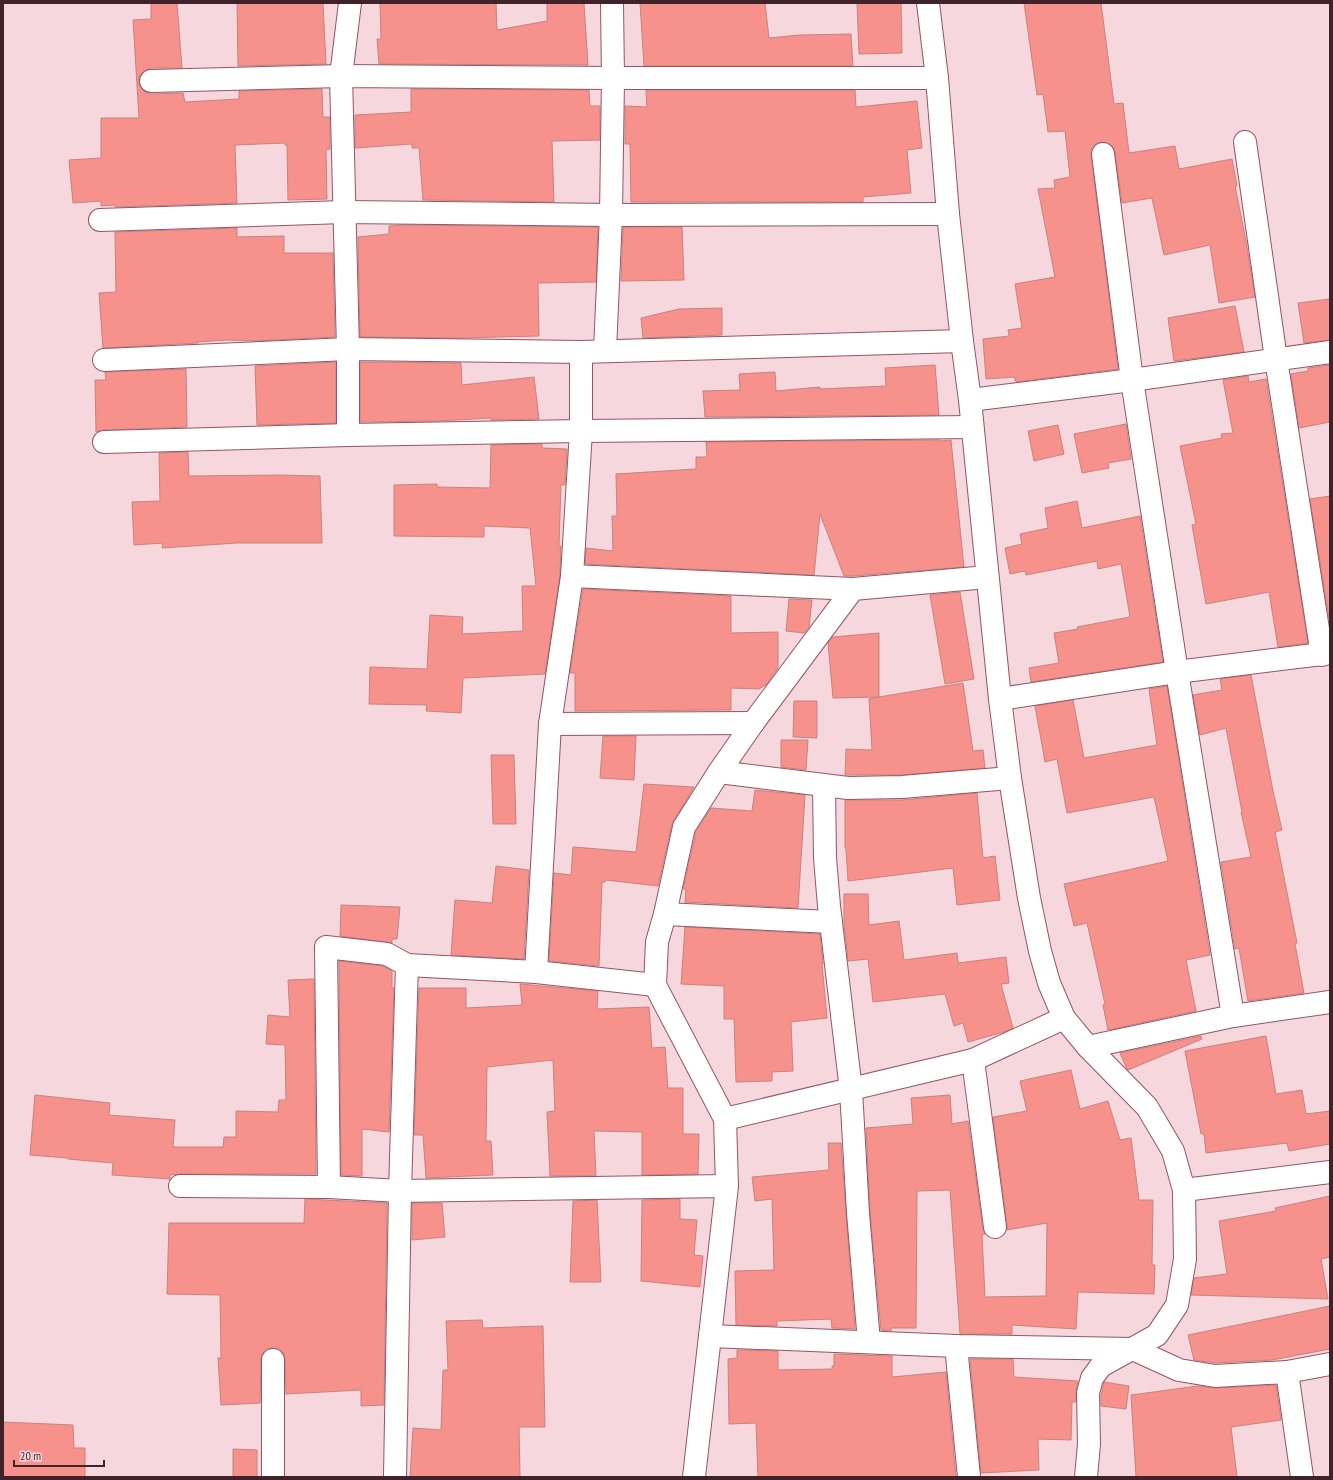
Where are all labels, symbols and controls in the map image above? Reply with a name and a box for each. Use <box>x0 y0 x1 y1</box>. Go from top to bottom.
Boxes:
scale bar <box>14 1442 104 1468</box>
text: 20 m <box>20 1448 41 1463</box>

